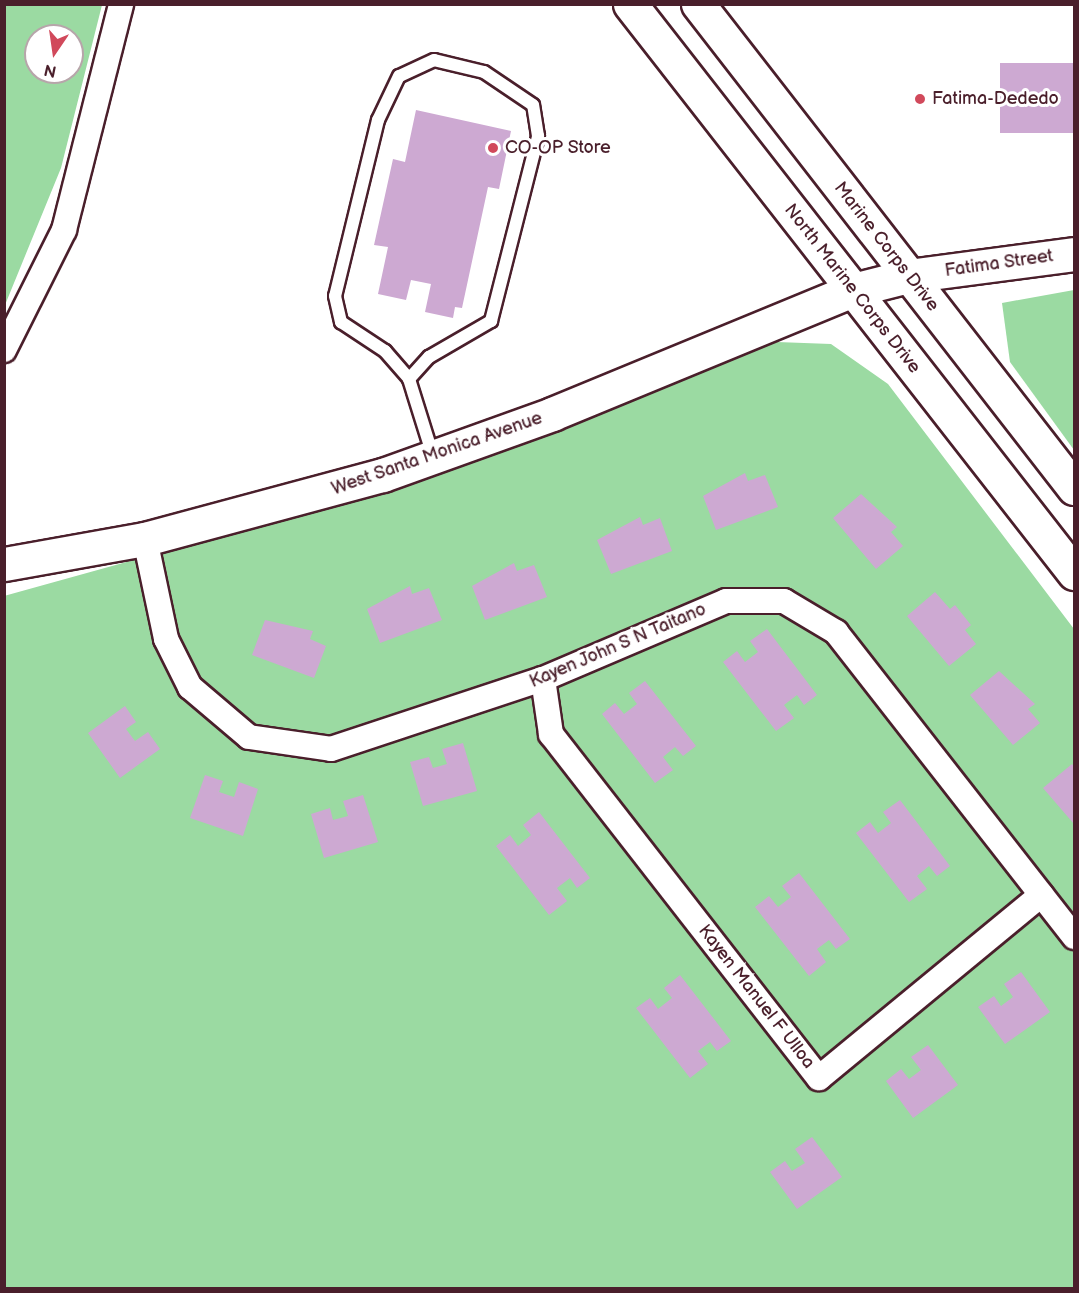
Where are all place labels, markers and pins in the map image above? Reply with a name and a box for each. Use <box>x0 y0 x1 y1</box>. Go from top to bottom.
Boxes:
place label: Fatima-Dededo <box>932 88 1059 110</box>
marker: Fatima-Dededo <box>913 92 927 106</box>
place label: CO-OP Store <box>505 137 611 159</box>
marker: CO-OP Store <box>486 141 500 155</box>

